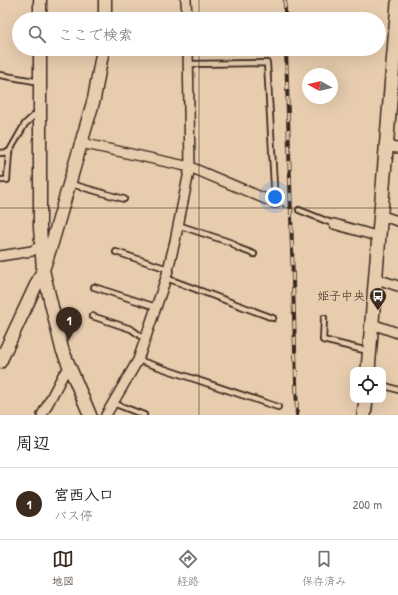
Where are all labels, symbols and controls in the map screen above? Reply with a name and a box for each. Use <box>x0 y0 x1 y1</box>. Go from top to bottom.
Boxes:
search box <box>12 12 386 56</box>
icon: search <box>26 23 48 45</box>
text: ここで検索 <box>58 24 133 45</box>
north arrow <box>302 68 338 104</box>
your location <box>265 187 285 207</box>
bus stop icon: 姫子中央 <box>368 286 388 311</box>
place label: 姫子中央 <box>317 287 365 304</box>
pin: 1 <box>56 307 82 340</box>
map controls <box>350 367 386 403</box>
button: locate <box>350 367 386 403</box>
text: 周辺 <box>16 431 50 454</box>
text: 宮西入口 <box>54 484 114 505</box>
text: 1 <box>27 495 31 513</box>
text: 200 m <box>352 495 382 513</box>
text: バス停 <box>54 506 93 524</box>
tab: 地図 <box>52 548 74 588</box>
tab: 経路 <box>177 548 199 588</box>
tab: 保存済み <box>302 548 346 588</box>

